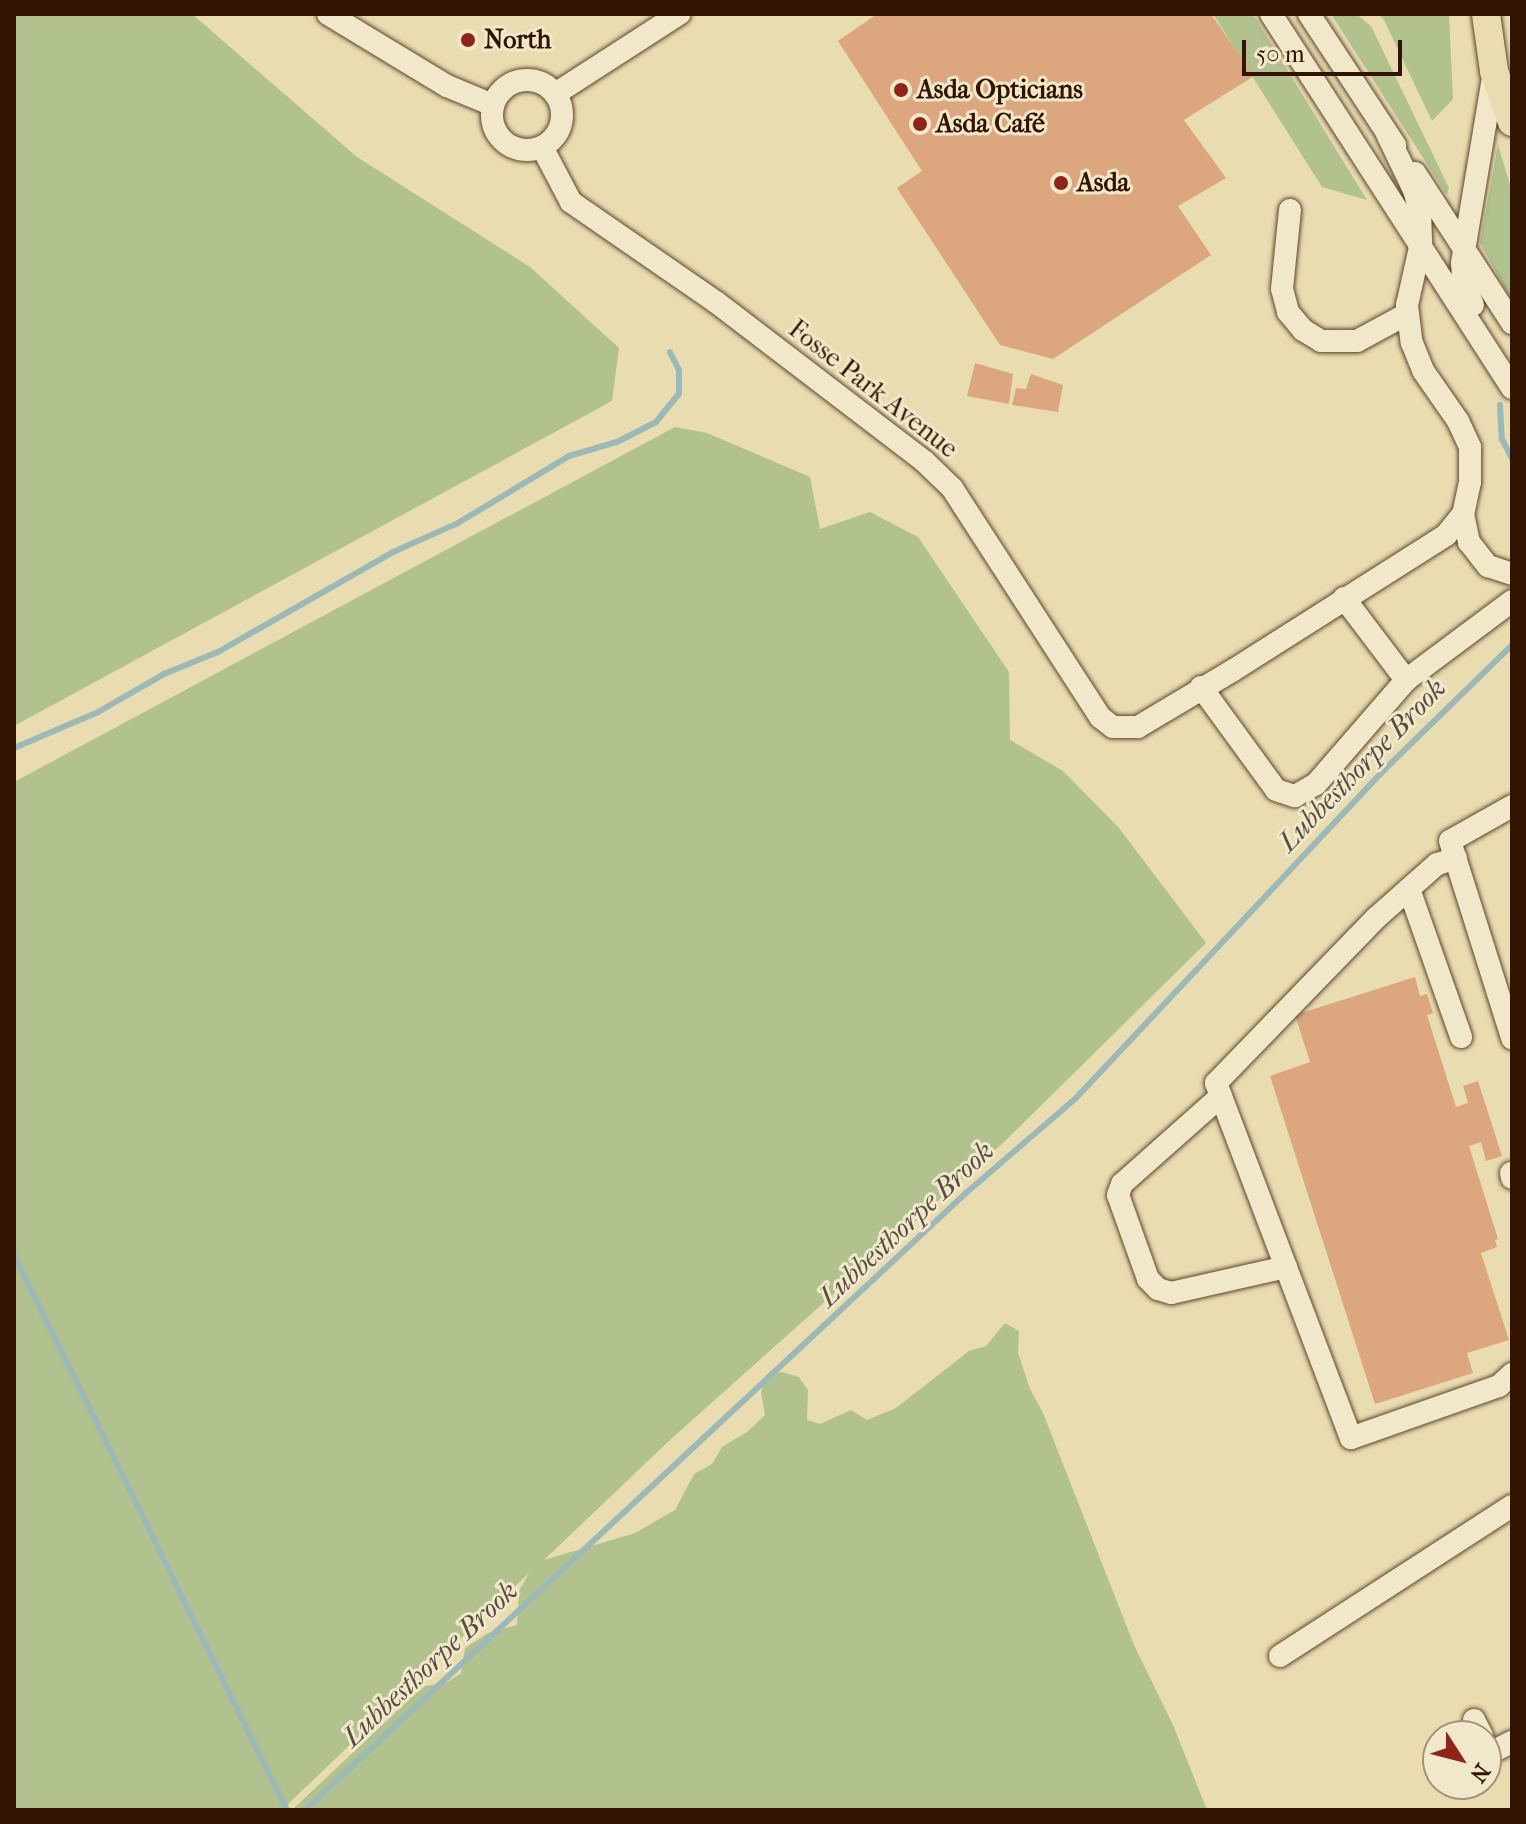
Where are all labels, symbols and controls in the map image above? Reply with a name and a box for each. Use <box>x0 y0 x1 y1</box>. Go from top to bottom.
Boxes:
place label: North <box>484 24 551 56</box>
scale bar <box>1246 24 1406 74</box>
marker: North <box>459 31 477 49</box>
text: 50 m <box>1256 40 1305 68</box>
place label: Asda Opticians <box>917 74 1083 106</box>
marker: Asda Opticians <box>892 81 910 99</box>
place label: Asda Café <box>936 108 1045 140</box>
marker: Asda Café <box>911 115 929 133</box>
place label: Asda <box>1077 167 1130 199</box>
marker: Asda <box>1052 174 1070 192</box>
street label: Fosse Park Avenue <box>782 313 964 465</box>
water label: Lubbesthorpe Brook <box>1271 672 1453 858</box>
water label: Lubbesthorpe Brook <box>811 1134 1001 1314</box>
water label: Lubbesthorpe Brook <box>335 1574 525 1754</box>
north arrow <box>1422 1720 1502 1800</box>
text: N <box>1464 1759 1495 1787</box>

